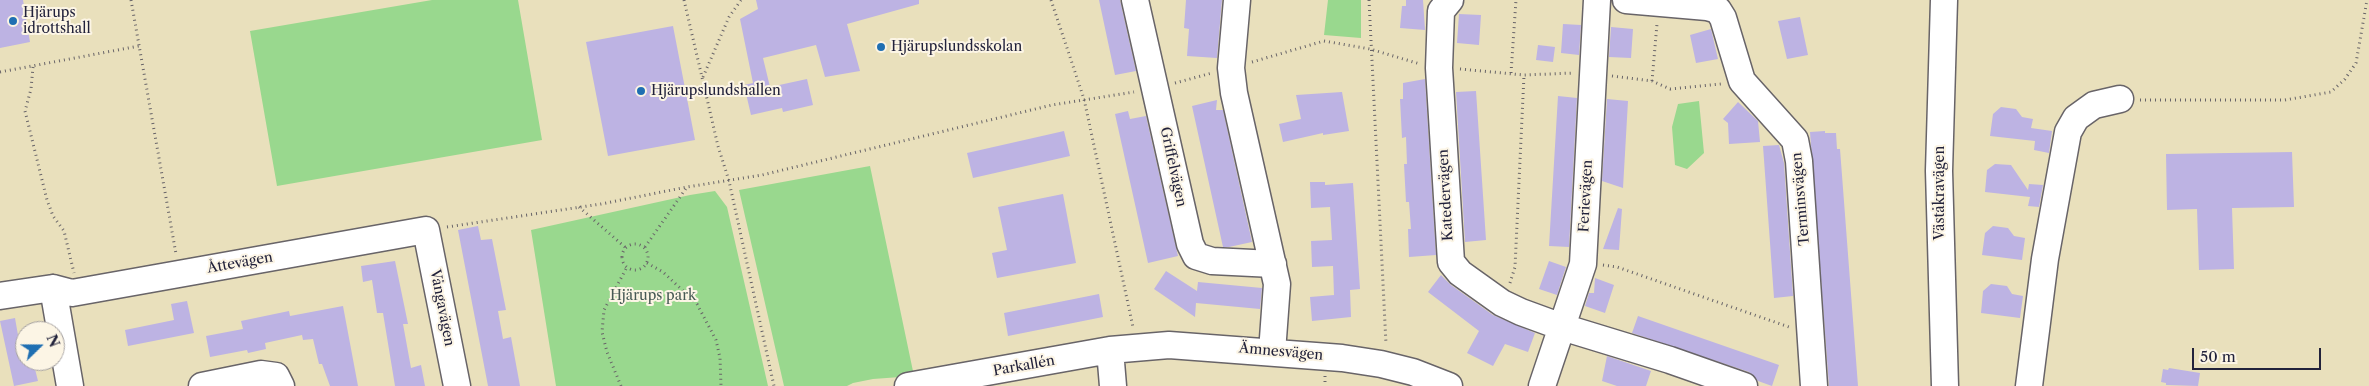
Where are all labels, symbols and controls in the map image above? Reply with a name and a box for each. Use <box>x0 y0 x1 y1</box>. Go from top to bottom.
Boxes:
place label: Hjärups idrottshall <box>23 5 91 38</box>
marker: Hjärups idrottshall <box>7 15 19 27</box>
place label: Hjärupslundsskolan <box>891 39 1022 55</box>
marker: Hjärupslundsskolan <box>875 41 887 53</box>
place label: Hjärupslundshallen <box>651 83 781 99</box>
marker: Hjärupslundshallen <box>635 85 647 97</box>
street label: Griffelvägen <box>1156 126 1190 208</box>
street label: Väståkravägen <box>1932 146 1948 240</box>
street label: Katedervägen <box>1435 149 1457 241</box>
street label: Terminsvägen <box>1789 152 1813 246</box>
street label: Ferievägen <box>1576 159 1596 233</box>
street label: Åttevägen <box>206 249 274 277</box>
street label: Vångavägen <box>426 268 458 348</box>
park label: Hjärups park <box>610 288 696 304</box>
north arrow <box>15 321 65 371</box>
text: N <box>42 332 64 350</box>
scale bar <box>2194 338 2323 370</box>
street label: Ämnesvägen <box>1238 340 1324 364</box>
text: 50 m <box>2200 347 2236 366</box>
street label: Parkallén <box>992 352 1056 380</box>

